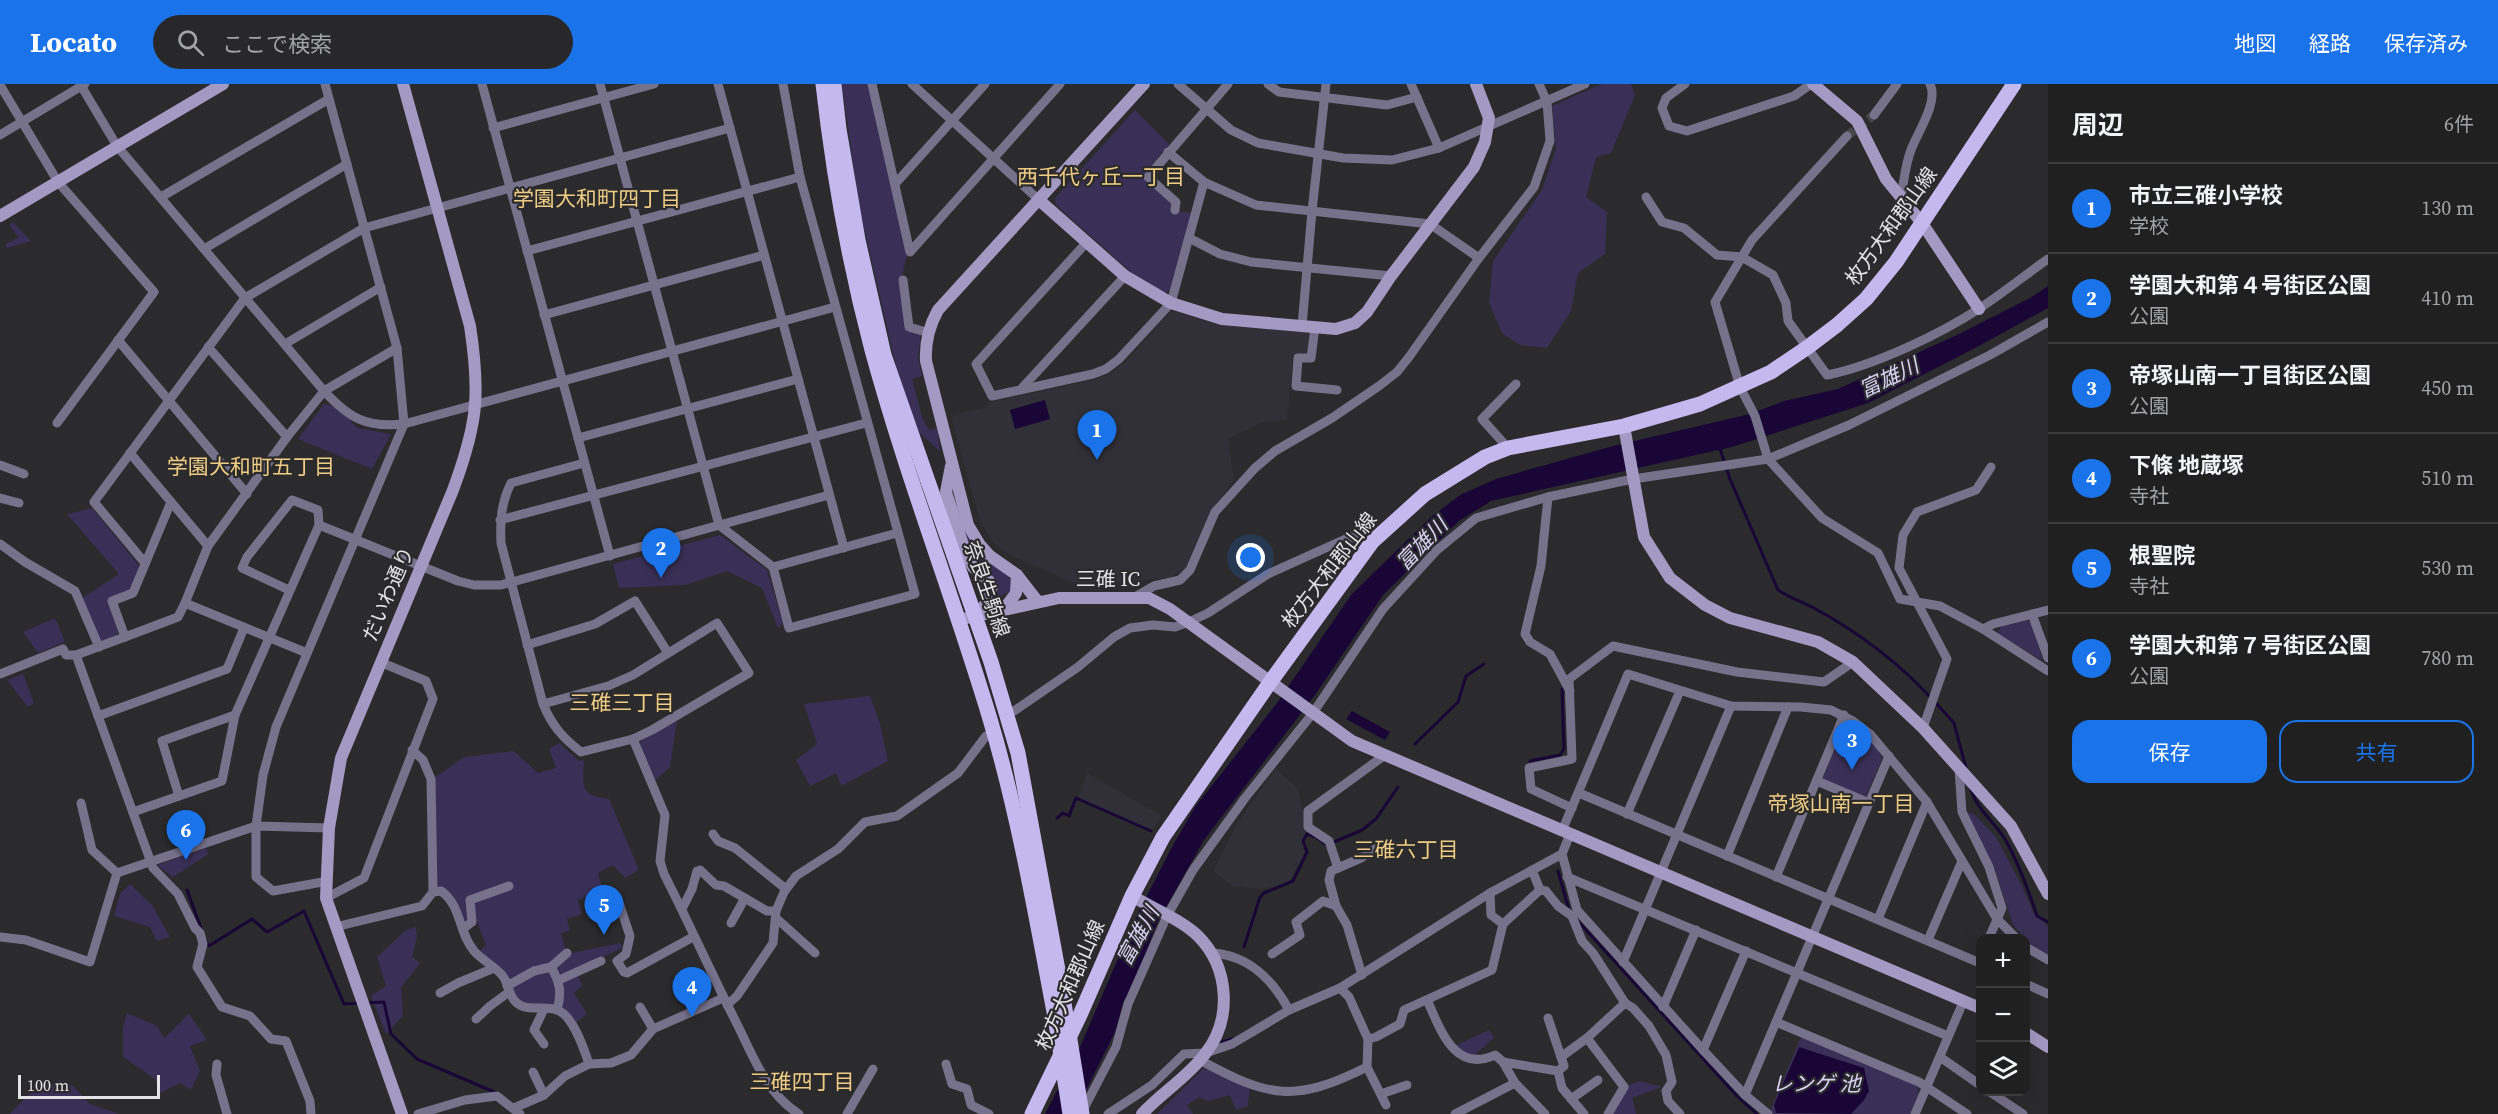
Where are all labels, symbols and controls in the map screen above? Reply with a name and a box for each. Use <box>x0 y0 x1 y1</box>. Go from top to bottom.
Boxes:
search box <box>153 15 573 69</box>
text: Locato <box>30 23 117 61</box>
icon: search <box>174 26 207 59</box>
text: ここで検索 <box>222 29 332 59</box>
text: 地図 <box>2234 29 2276 58</box>
text: 経路 <box>2309 29 2351 58</box>
text: 保存済み <box>2384 29 2468 58</box>
text: 周辺 <box>2072 107 2124 143</box>
text: 6件 <box>2444 110 2474 138</box>
street label: 枚方大和郡山線 <box>1839 161 1943 291</box>
district label: 西千代ヶ丘一丁目 <box>1017 162 1185 191</box>
text: 市立三碓小学校 <box>2129 180 2283 210</box>
district label: 学園大和町四丁目 <box>513 184 681 213</box>
text: 1 <box>2086 194 2097 222</box>
text: 130 m <box>2421 194 2474 222</box>
text: 学校 <box>2129 212 2169 240</box>
text: 学園大和第４号街区公園 <box>2129 270 2371 300</box>
text: 2 <box>2086 284 2097 312</box>
text: 410 m <box>2421 284 2474 312</box>
text: 公園 <box>2129 302 2169 330</box>
water label: 富雄川 <box>1854 350 1925 404</box>
text: 帝塚山南一丁目街区公園 <box>2129 360 2371 390</box>
text: 3 <box>2086 374 2097 402</box>
text: 450 m <box>2421 374 2474 402</box>
text: 公園 <box>2129 392 2169 420</box>
pin: 1 <box>1078 410 1116 460</box>
text: 下條 地蔵塚 <box>2129 450 2244 480</box>
district label: 学園大和町五丁目 <box>167 452 335 481</box>
text: 4 <box>2086 464 2097 492</box>
text: 510 m <box>2421 464 2474 492</box>
text: 寺社 <box>2129 482 2169 510</box>
street label: 枚方大和郡山線 <box>1275 506 1383 634</box>
water label: 富雄川 <box>1389 509 1455 576</box>
pin: 2 <box>642 528 680 578</box>
street label: 奈良生駒線 <box>957 537 1017 641</box>
text: 根聖院 <box>2129 540 2195 570</box>
street label: だいわ通り <box>356 543 420 645</box>
your location <box>1236 543 1265 572</box>
text: 5 <box>2086 554 2097 582</box>
text: 530 m <box>2421 554 2474 582</box>
street label: 三碓 IC <box>1076 565 1140 593</box>
text: 寺社 <box>2129 572 2169 600</box>
text: 学園大和第７号街区公園 <box>2129 630 2371 660</box>
text: 6 <box>2086 644 2097 672</box>
text: 780 m <box>2421 644 2474 672</box>
text: 公園 <box>2129 662 2169 690</box>
district label: 三碓三丁目 <box>570 688 675 717</box>
pin: 3 <box>1832 720 1872 770</box>
button: 保存 <box>2072 720 2267 783</box>
button: 共有 <box>2279 720 2474 783</box>
district label: 帝塚山南一丁目 <box>1768 789 1915 818</box>
pin: 6 <box>166 810 206 860</box>
district label: 三碓六丁目 <box>1354 835 1459 864</box>
pin: 5 <box>584 886 624 935</box>
water label: 富雄川 <box>1110 899 1166 970</box>
street label: 枚方大和郡山線 <box>1029 915 1111 1055</box>
map controls <box>1976 934 2030 1096</box>
button: + <box>1976 934 2030 988</box>
pin: 4 <box>672 968 712 1017</box>
button: − <box>1976 988 2030 1042</box>
button: layers <box>1976 1042 2030 1096</box>
district label: 三碓四丁目 <box>750 1067 855 1096</box>
water label: レンゲ 池 <box>1772 1069 1862 1098</box>
scale bar <box>18 1072 160 1100</box>
text: 100 m <box>27 1074 69 1096</box>

